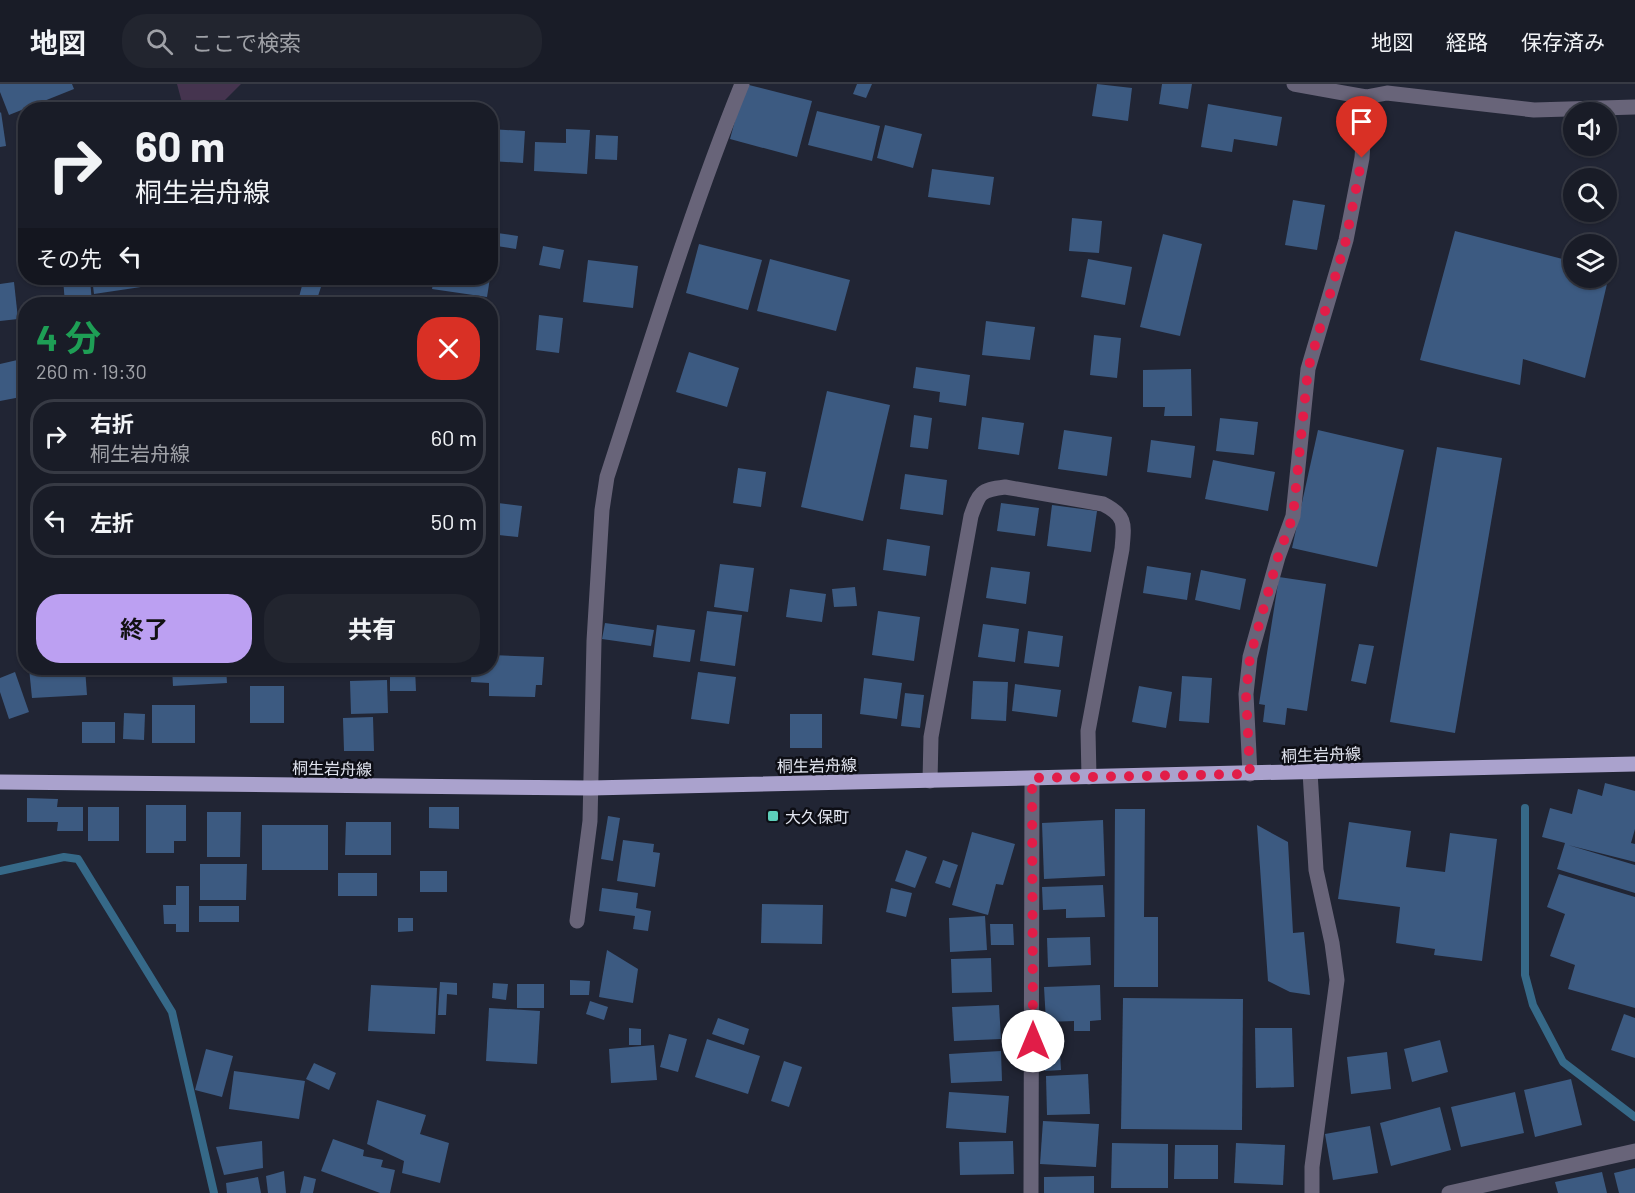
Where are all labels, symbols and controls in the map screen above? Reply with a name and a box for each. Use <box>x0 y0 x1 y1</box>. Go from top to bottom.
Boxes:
search box <box>122 14 542 68</box>
text: 地図 <box>30 25 86 59</box>
icon: search <box>143 25 176 58</box>
text: ここで検索 <box>191 29 301 55</box>
text: 地図 <box>1371 29 1413 54</box>
text: 経路 <box>1446 29 1488 54</box>
text: 保存済み <box>1521 29 1605 54</box>
pin <box>1336 96 1387 158</box>
map controls <box>1563 102 1617 288</box>
button: sound <box>1563 102 1617 156</box>
icon: arrive <box>1345 105 1378 138</box>
text: 60 m <box>135 120 225 170</box>
icon: right <box>36 126 114 204</box>
button: search <box>1563 168 1617 222</box>
text: 桐生岩舟線 <box>135 175 270 207</box>
button: layers <box>1563 234 1617 288</box>
icon: left <box>114 240 147 273</box>
text: その先 <box>36 245 102 271</box>
text: 4 分 <box>36 315 101 358</box>
button: close <box>417 317 480 380</box>
text: 260 m · 19:30 <box>36 359 147 383</box>
text: 右折 <box>90 410 134 436</box>
icon: right <box>39 420 72 453</box>
text: 60 m <box>431 424 477 450</box>
text: 桐生岩舟線 <box>90 441 190 465</box>
icon: left <box>39 504 72 537</box>
text: 50 m <box>431 508 477 534</box>
text: 左折 <box>90 509 134 535</box>
button: 終了 <box>36 594 252 663</box>
button: 共有 <box>264 594 480 663</box>
street label: 桐生岩舟線 <box>1281 743 1361 765</box>
street label: 桐生岩舟線 <box>777 755 857 775</box>
street label: 桐生岩舟線 <box>292 758 372 778</box>
place label: 大久保町 <box>785 807 849 826</box>
marker: 大久保町 <box>766 809 780 823</box>
position arrow <box>1001 1009 1065 1073</box>

